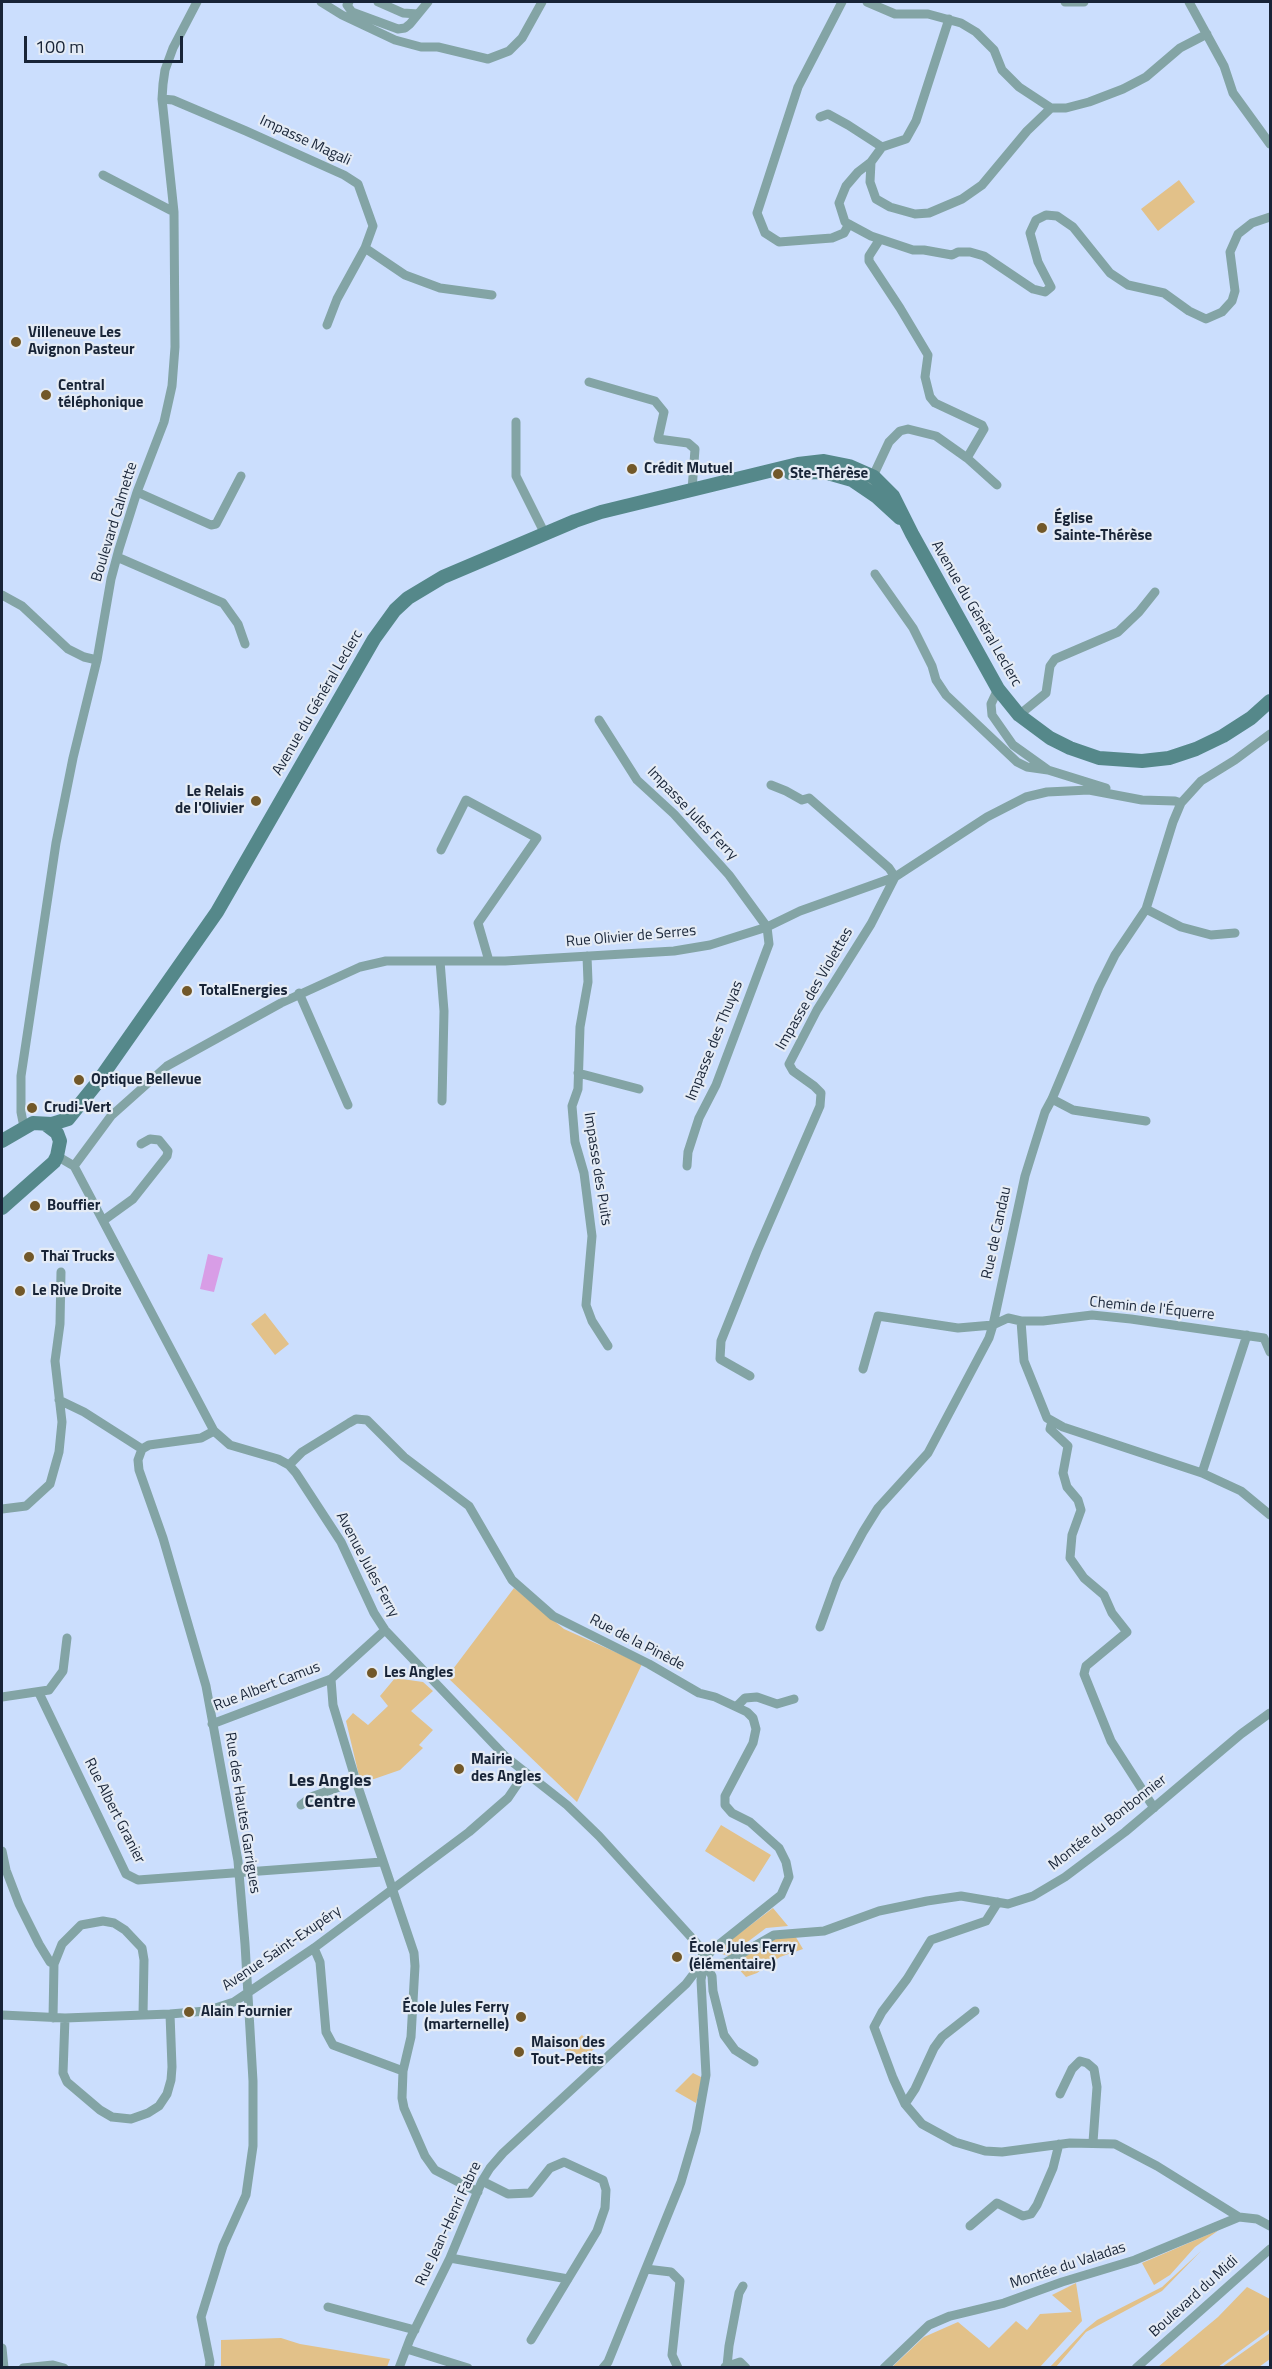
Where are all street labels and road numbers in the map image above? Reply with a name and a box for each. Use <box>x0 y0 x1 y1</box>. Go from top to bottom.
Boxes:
street label: Impasse Magali <box>257 112 353 170</box>
street label: Boulevard Calmette <box>88 460 142 584</box>
street label: Avenue du Général Leclerc <box>927 538 1025 690</box>
street label: Avenue du Général Leclerc <box>269 627 367 779</box>
street label: Impasse Jules Ferry <box>643 764 741 864</box>
street label: Rue Olivier de Serres <box>565 922 697 952</box>
street label: Impasse des Violettes <box>773 925 857 1053</box>
street label: Impasse des Thuyas <box>683 978 747 1104</box>
street label: Impasse des Puits <box>579 1111 615 1227</box>
street label: Rue de Candau <box>978 1185 1016 1281</box>
street label: Chemin de l'Équerre <box>1089 1293 1215 1325</box>
street label: Avenue Jules Ferry <box>332 1509 402 1621</box>
street label: Rue de la Pinède <box>586 1611 688 1675</box>
street label: Rue Albert Camus <box>211 1658 323 1716</box>
street label: Rue des Hautes Garrigues <box>220 1731 264 1895</box>
street label: Rue Albert Granier <box>80 1755 148 1867</box>
street label: Montée du Bonbonnier <box>1046 1771 1170 1875</box>
street label: Avenue Saint-Exupéry <box>219 1903 345 1995</box>
street label: Rue Jean-Henri Fabre <box>412 2159 486 2289</box>
street label: Montée du Valadas <box>1008 2239 1128 2293</box>
street label: Boulevard du Midi <box>1146 2252 1242 2342</box>

